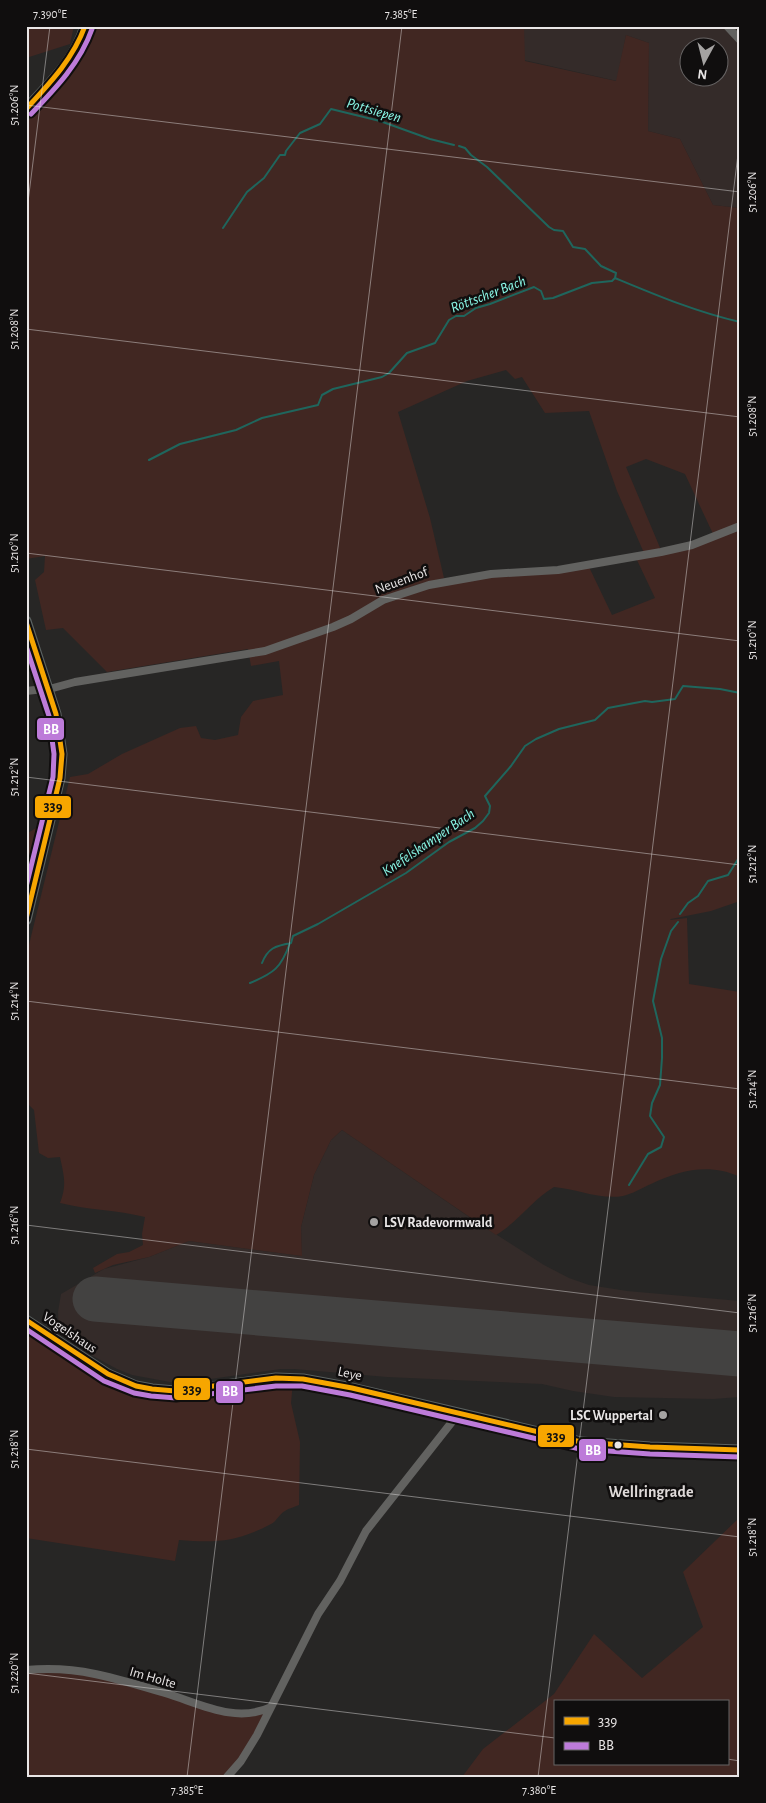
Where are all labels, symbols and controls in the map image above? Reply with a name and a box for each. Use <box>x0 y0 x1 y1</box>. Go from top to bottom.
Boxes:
text: 7.390°E <box>33 8 67 20</box>
text: 7.385°E <box>385 8 418 20</box>
north arrow <box>678 38 728 88</box>
text: N <box>697 66 708 81</box>
text: 51.206°N <box>8 84 20 126</box>
water label: Pottsiepen <box>345 96 403 125</box>
text: 51.206°N <box>746 171 758 213</box>
water label: Röttscher Bach <box>448 273 528 316</box>
text: 51.208°N <box>8 308 20 350</box>
text: 51.208°N <box>746 395 758 437</box>
text: 51.210°N <box>8 533 20 573</box>
street label: Neuenhof <box>373 565 430 597</box>
text: 51.210°N <box>746 620 758 660</box>
line badge: BB <box>36 717 65 741</box>
text: BB <box>43 723 59 737</box>
text: 51.212°N <box>8 758 20 796</box>
line badge: 339 <box>34 795 72 819</box>
text: 339 <box>44 800 63 814</box>
water label: Knefelskamper Bach <box>379 806 477 879</box>
text: 51.212°N <box>746 845 758 883</box>
text: 51.214°N <box>8 982 20 1020</box>
text: 51.214°N <box>746 1070 758 1108</box>
text: 51.216°N <box>8 1206 20 1244</box>
marker: LSV Radevormwald <box>368 1216 380 1228</box>
place label: LSV Radevormwald <box>384 1216 493 1230</box>
text: 51.216°N <box>746 1294 758 1332</box>
street label: Vogelshaus <box>40 1310 99 1356</box>
street label: Leye <box>336 1365 363 1383</box>
line badge: 339 <box>173 1377 211 1401</box>
line badge: BB <box>215 1380 244 1404</box>
text: 339 <box>183 1383 202 1397</box>
text: BB <box>222 1385 238 1399</box>
place label: LSC Wuppertal <box>570 1409 653 1423</box>
marker: LSC Wuppertal <box>657 1409 669 1421</box>
line badge: 339 <box>537 1424 575 1448</box>
text: 51.218°N <box>8 1430 20 1468</box>
text: 339 <box>547 1430 566 1444</box>
line badge: BB <box>578 1438 607 1462</box>
unlabelled marker <box>613 1440 623 1450</box>
text: BB <box>585 1444 601 1458</box>
district label: Wellringrade <box>609 1484 694 1500</box>
text: 51.218°N <box>746 1518 758 1556</box>
text: 51.220°N <box>8 1653 20 1693</box>
street label: Im Holte <box>128 1665 177 1691</box>
legend <box>554 1700 728 1766</box>
text: 339 <box>598 1714 617 1729</box>
text: BB <box>598 1738 614 1753</box>
text: 7.385°E <box>171 1784 204 1796</box>
text: 7.380°E <box>522 1784 556 1796</box>

